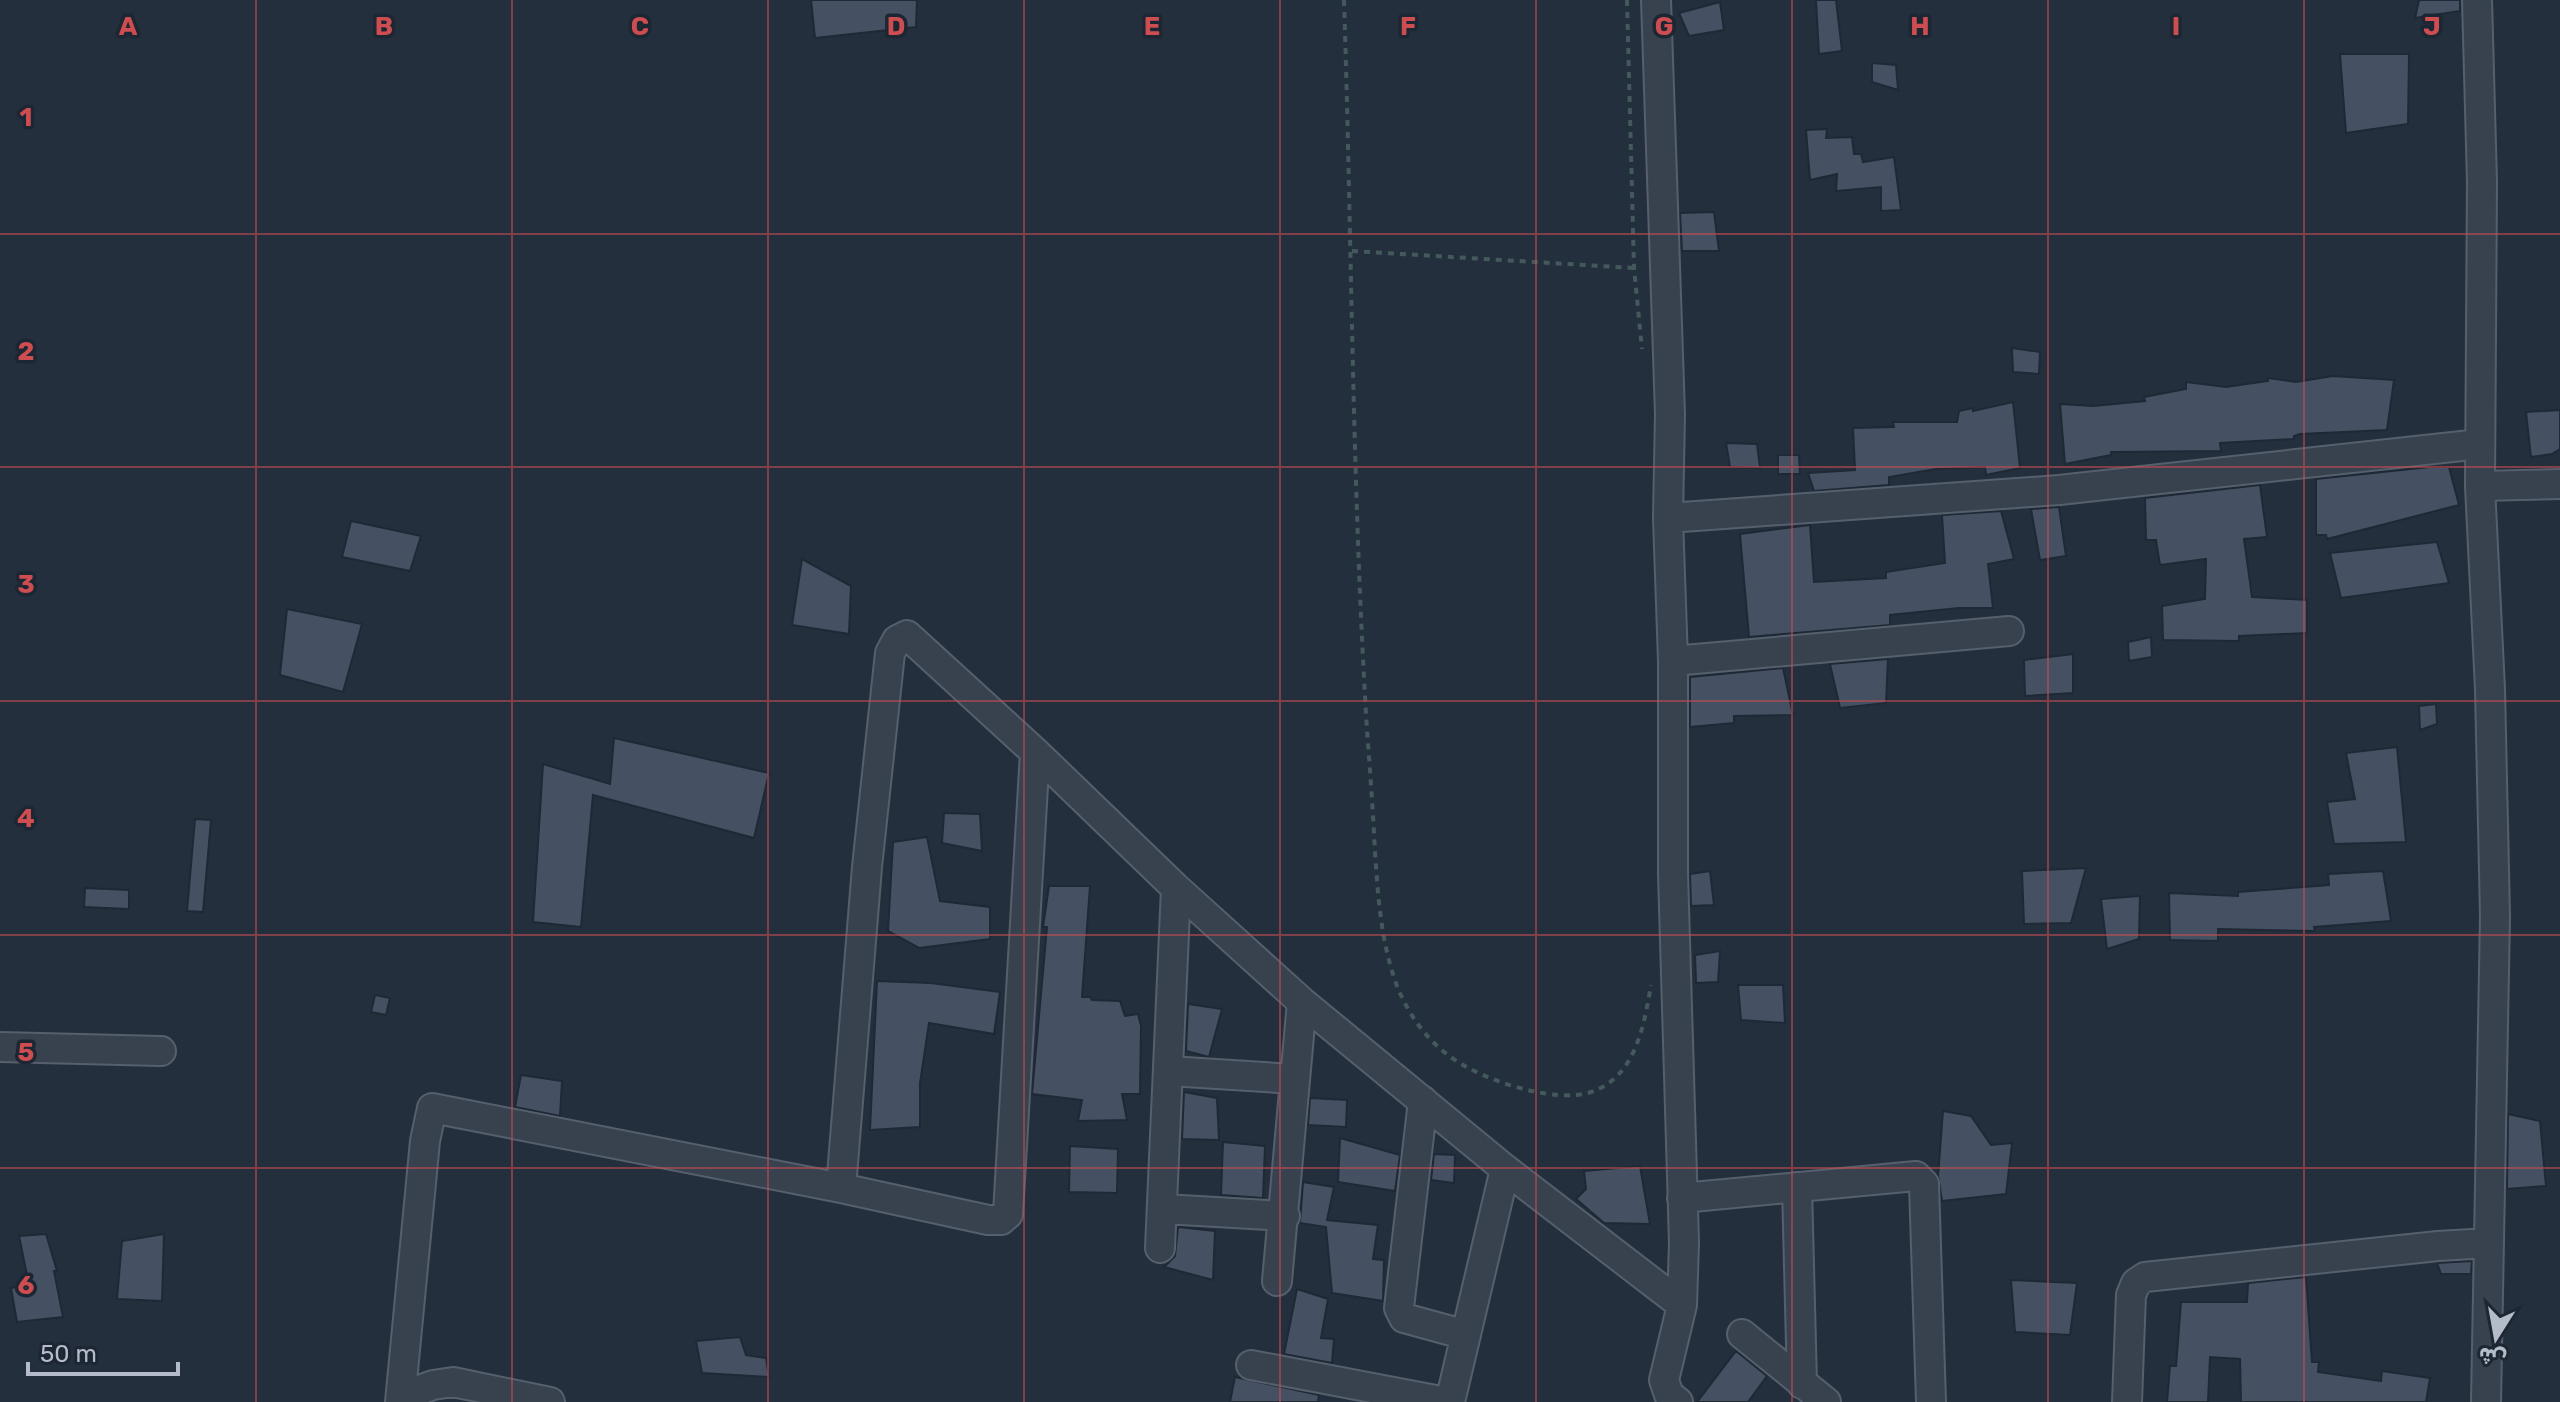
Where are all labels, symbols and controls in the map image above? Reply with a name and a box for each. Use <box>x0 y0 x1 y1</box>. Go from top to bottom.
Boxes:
text: A <box>119 11 138 42</box>
text: B <box>375 11 393 42</box>
text: C <box>631 11 649 42</box>
text: D <box>887 11 905 42</box>
text: E <box>1144 11 1160 42</box>
text: F <box>1400 11 1416 42</box>
text: G <box>1655 11 1673 42</box>
text: H <box>1910 11 1930 42</box>
text: I <box>2172 11 2180 42</box>
text: J <box>2423 11 2441 42</box>
text: 1 <box>20 102 32 133</box>
text: 2 <box>18 336 34 367</box>
text: 3 <box>17 569 35 600</box>
text: 4 <box>17 803 35 834</box>
text: 5 <box>18 1037 34 1068</box>
text: 6 <box>18 1270 35 1301</box>
north arrow <box>2456 1298 2536 1378</box>
scale bar <box>28 1326 178 1376</box>
text: 50 m <box>40 1340 97 1368</box>
text: ش <box>2476 1341 2509 1373</box>

